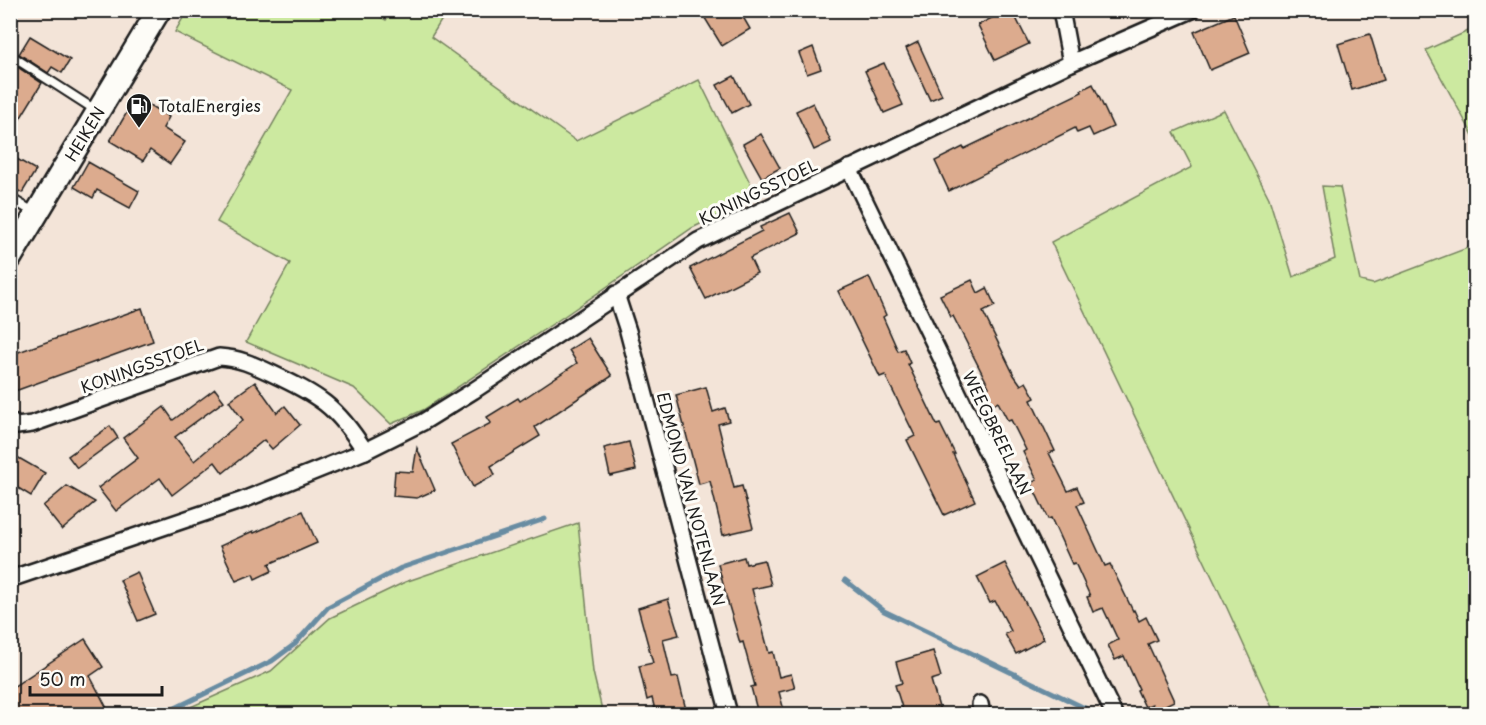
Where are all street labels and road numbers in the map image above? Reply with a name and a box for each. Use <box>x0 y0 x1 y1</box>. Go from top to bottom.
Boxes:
street label: HEIKEN <box>58 101 110 166</box>
street label: KONINGSSTOEL <box>694 152 821 230</box>
street label: KONINGSSTOEL <box>77 332 207 398</box>
street label: WEEGBREELAAN <box>957 366 1038 499</box>
street label: EDMOND VAN NOTENLAAN <box>652 389 732 608</box>

